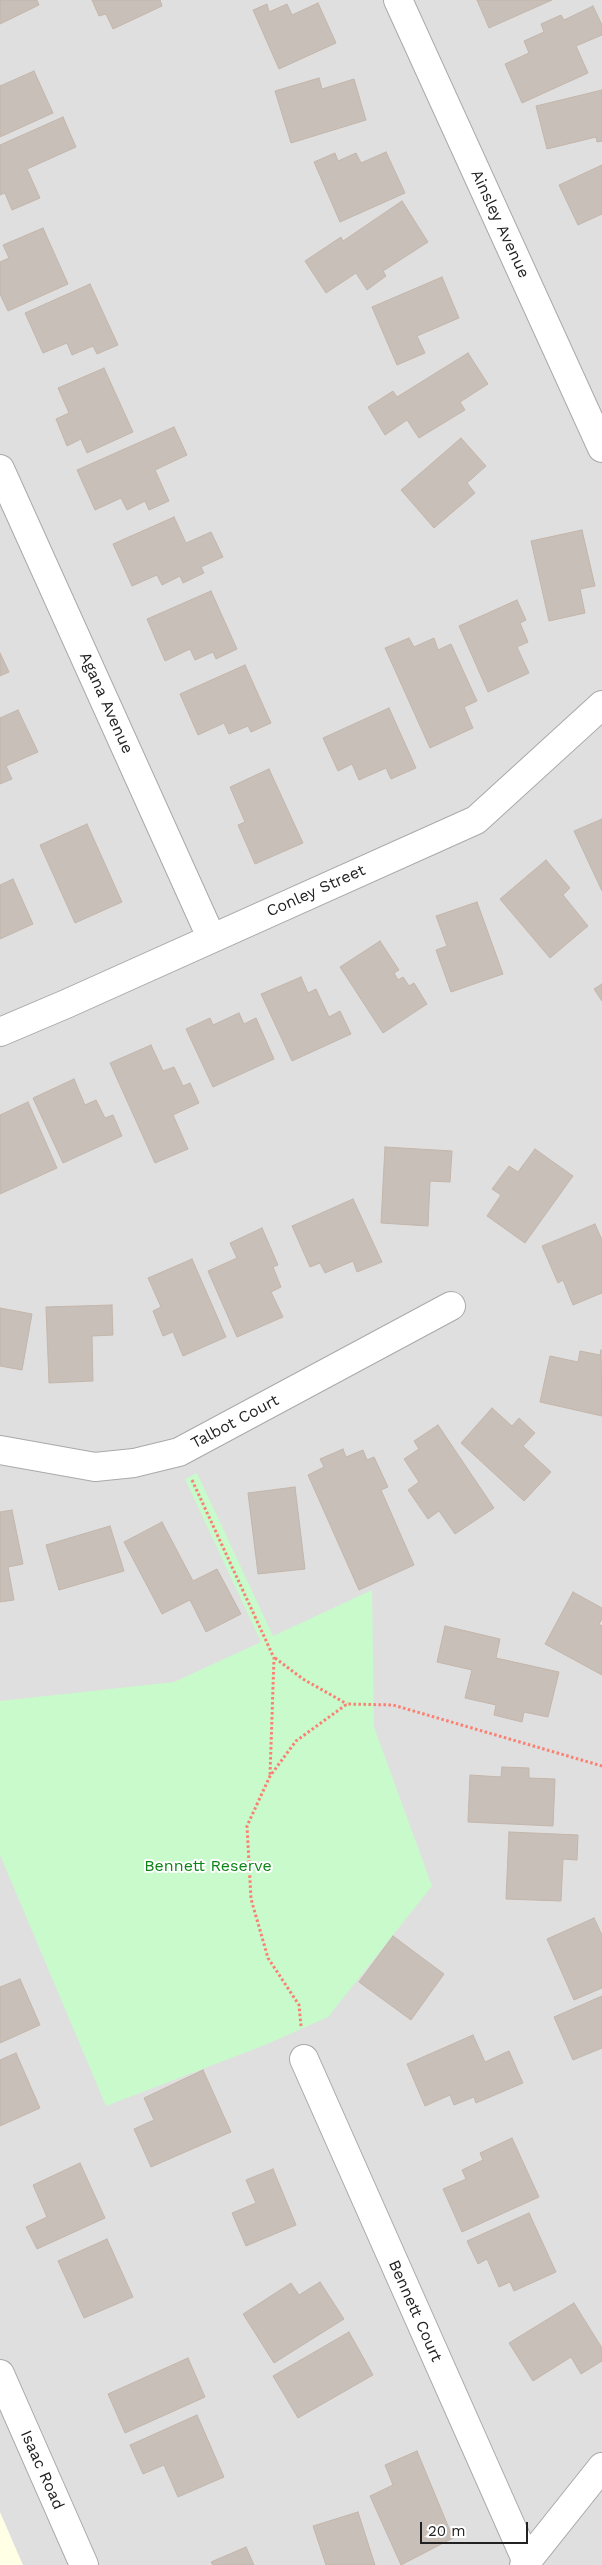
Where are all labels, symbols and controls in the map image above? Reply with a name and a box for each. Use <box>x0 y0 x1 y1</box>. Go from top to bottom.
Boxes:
street label: Ainsley Avenue <box>467 167 533 281</box>
street label: Agana Avenue <box>75 649 137 757</box>
street label: Conley Street <box>264 861 368 921</box>
street label: Talbot Court <box>188 1391 282 1453</box>
park label: Bennett Reserve <box>144 1856 272 1876</box>
street label: Bennett Court <box>384 2257 446 2365</box>
street label: Isaac Road <box>16 2427 68 2513</box>
scale bar <box>422 2512 530 2544</box>
text: 20 m <box>428 2522 466 2540</box>

